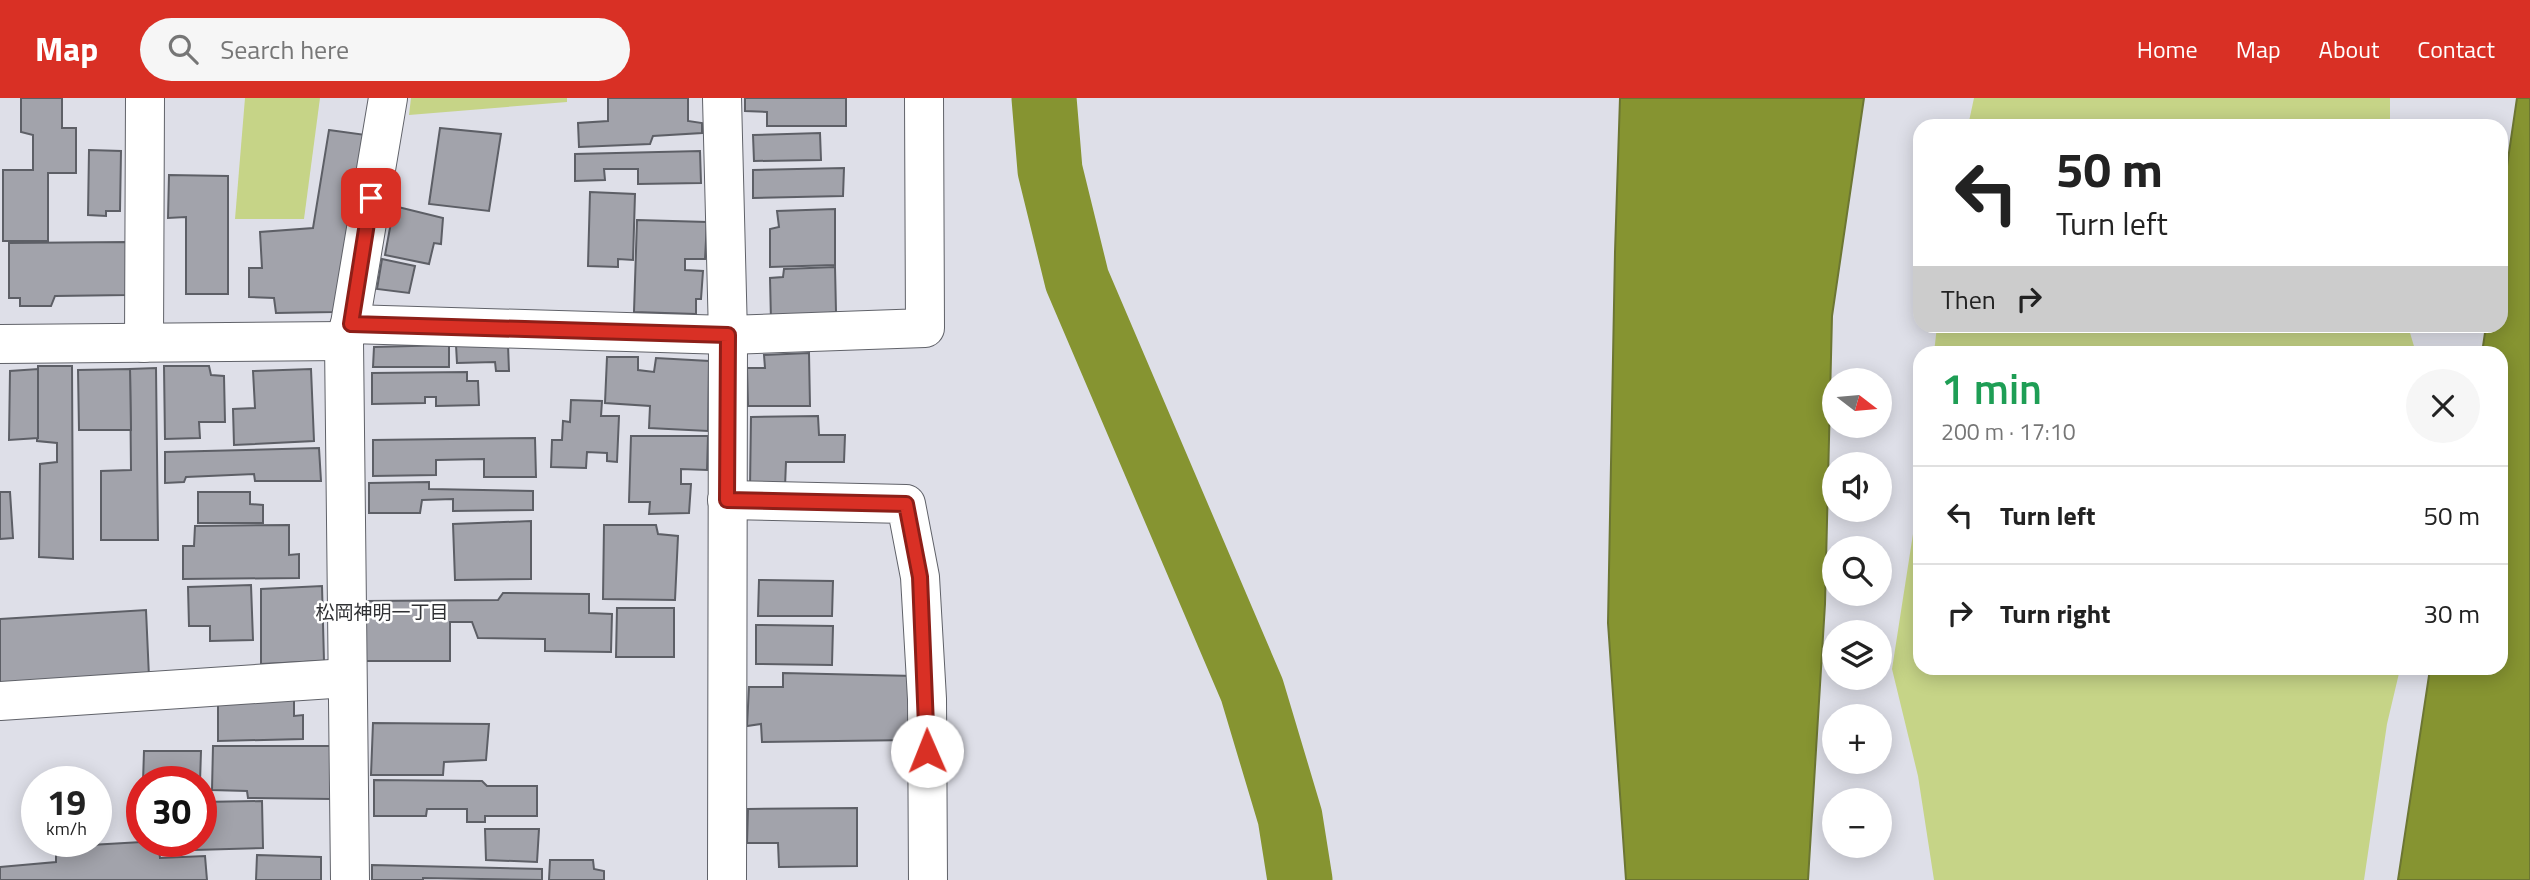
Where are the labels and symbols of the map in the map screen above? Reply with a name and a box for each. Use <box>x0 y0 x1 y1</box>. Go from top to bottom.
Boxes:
pin <box>341 168 401 228</box>
north arrow <box>1822 368 1892 438</box>
district label: 松岡神明一丁目 <box>315 597 449 626</box>
position arrow <box>890 714 964 788</box>
speed limit sign: 30 <box>126 766 217 857</box>

